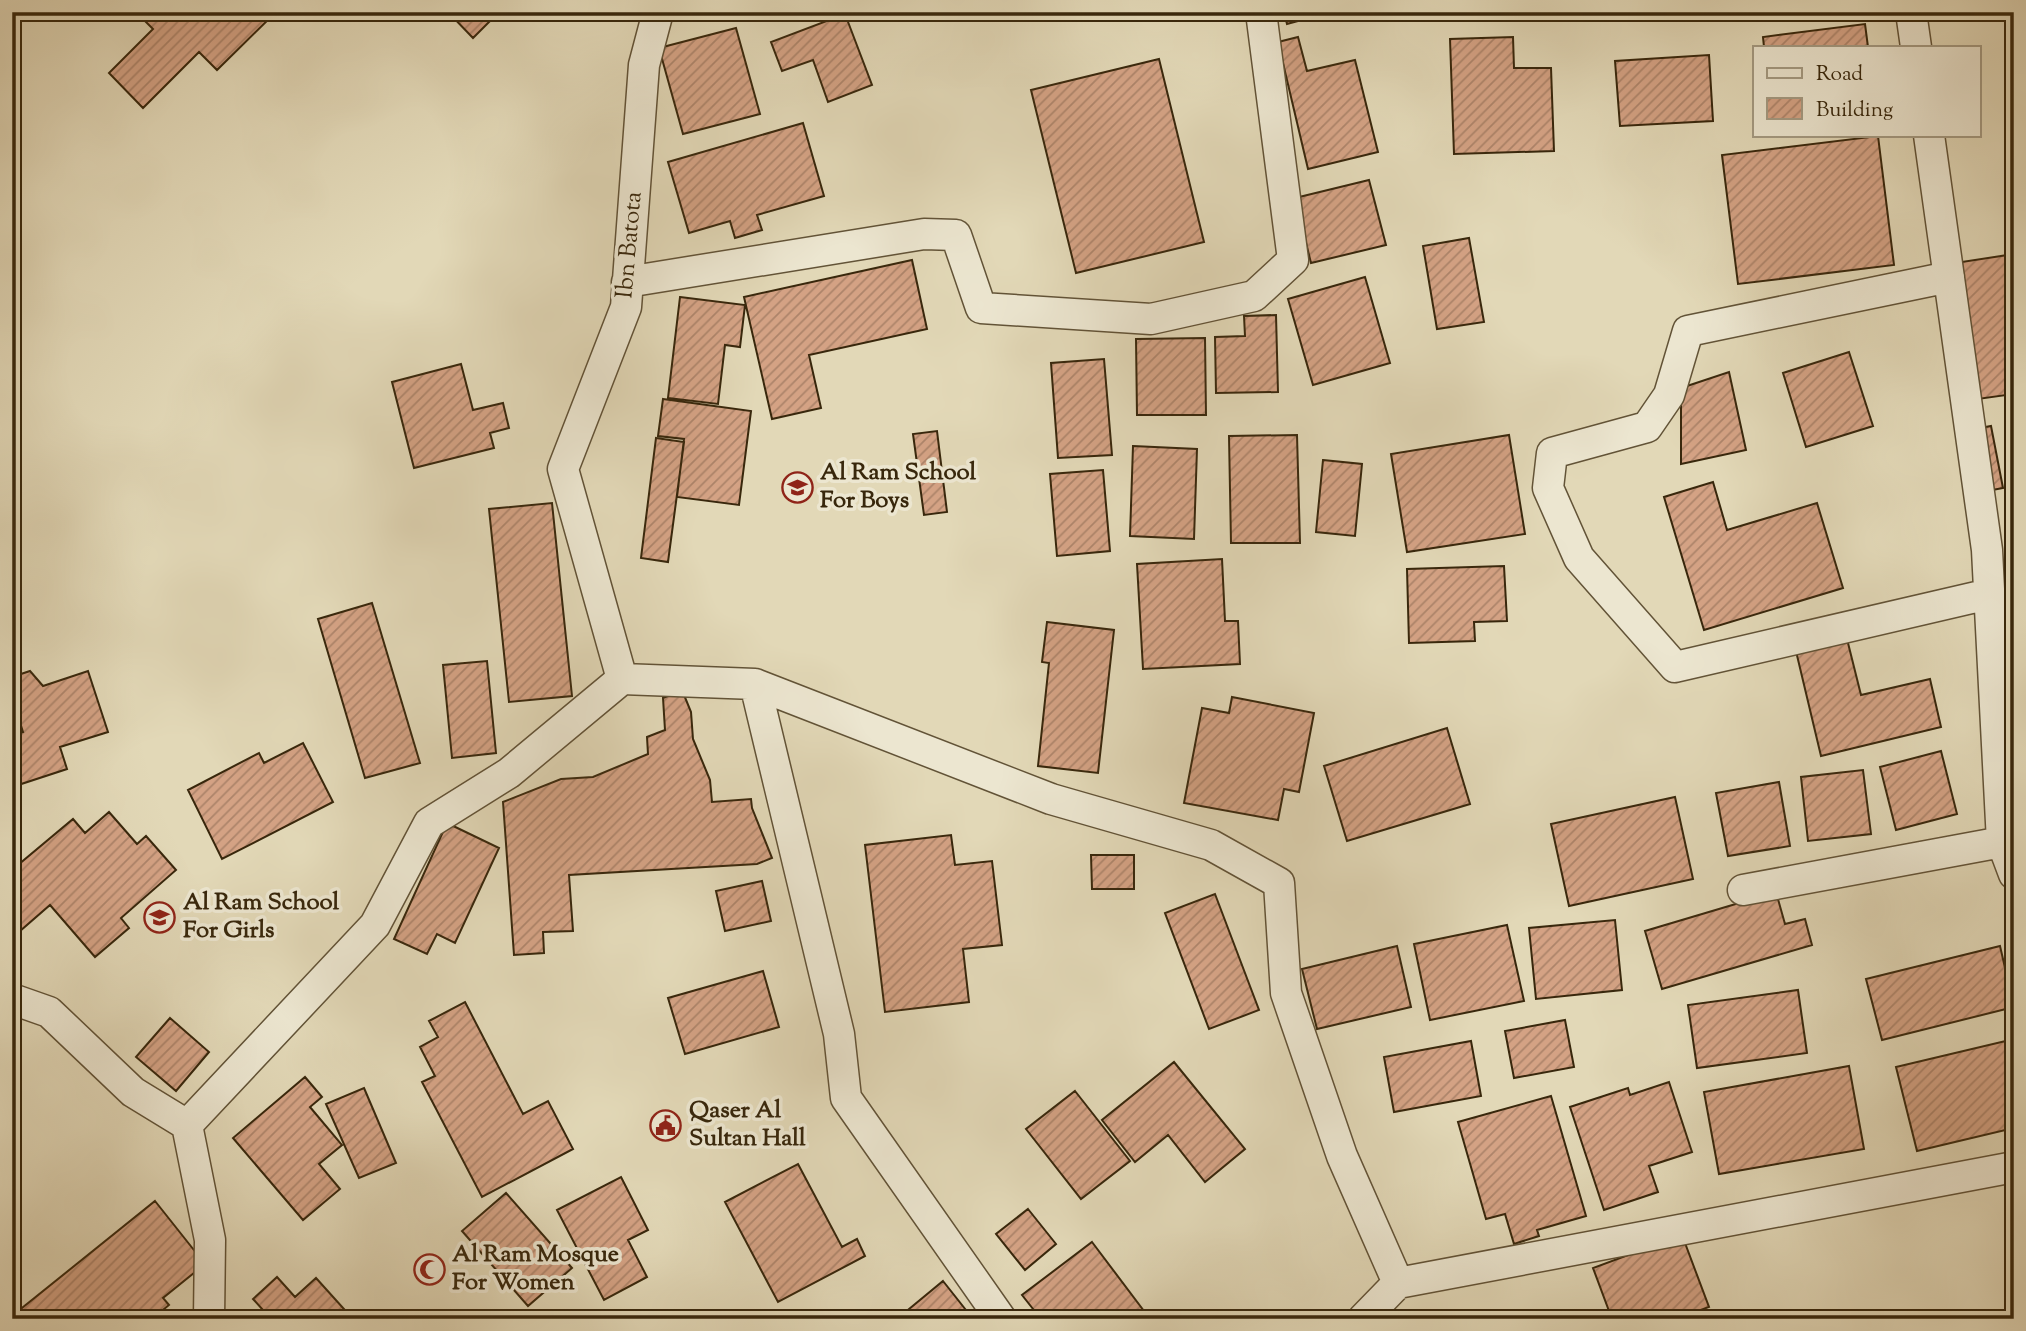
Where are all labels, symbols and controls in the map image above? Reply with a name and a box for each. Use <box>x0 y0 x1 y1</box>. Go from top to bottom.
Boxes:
legend <box>1753 46 1980 136</box>
text: Road <box>1816 60 1863 90</box>
text: Building <box>1816 96 1893 126</box>
street label: Ibn Batota <box>608 190 652 300</box>
place label: Al Ram School For Boys <box>820 456 977 518</box>
school or university icon: Al Ram School For Boys <box>780 470 814 504</box>
place label: Al Ram School For Girls <box>183 886 340 948</box>
school or university icon: Al Ram School For Girls <box>143 900 177 934</box>
place label: Qaser Al Sultan Hall <box>689 1094 806 1156</box>
public building icon: Qaser Al Sultan Hall <box>649 1108 683 1142</box>
place label: Al Ram Mosque For Women <box>452 1238 619 1300</box>
mosque icon: Al Ram Mosque For Women <box>412 1252 446 1286</box>

